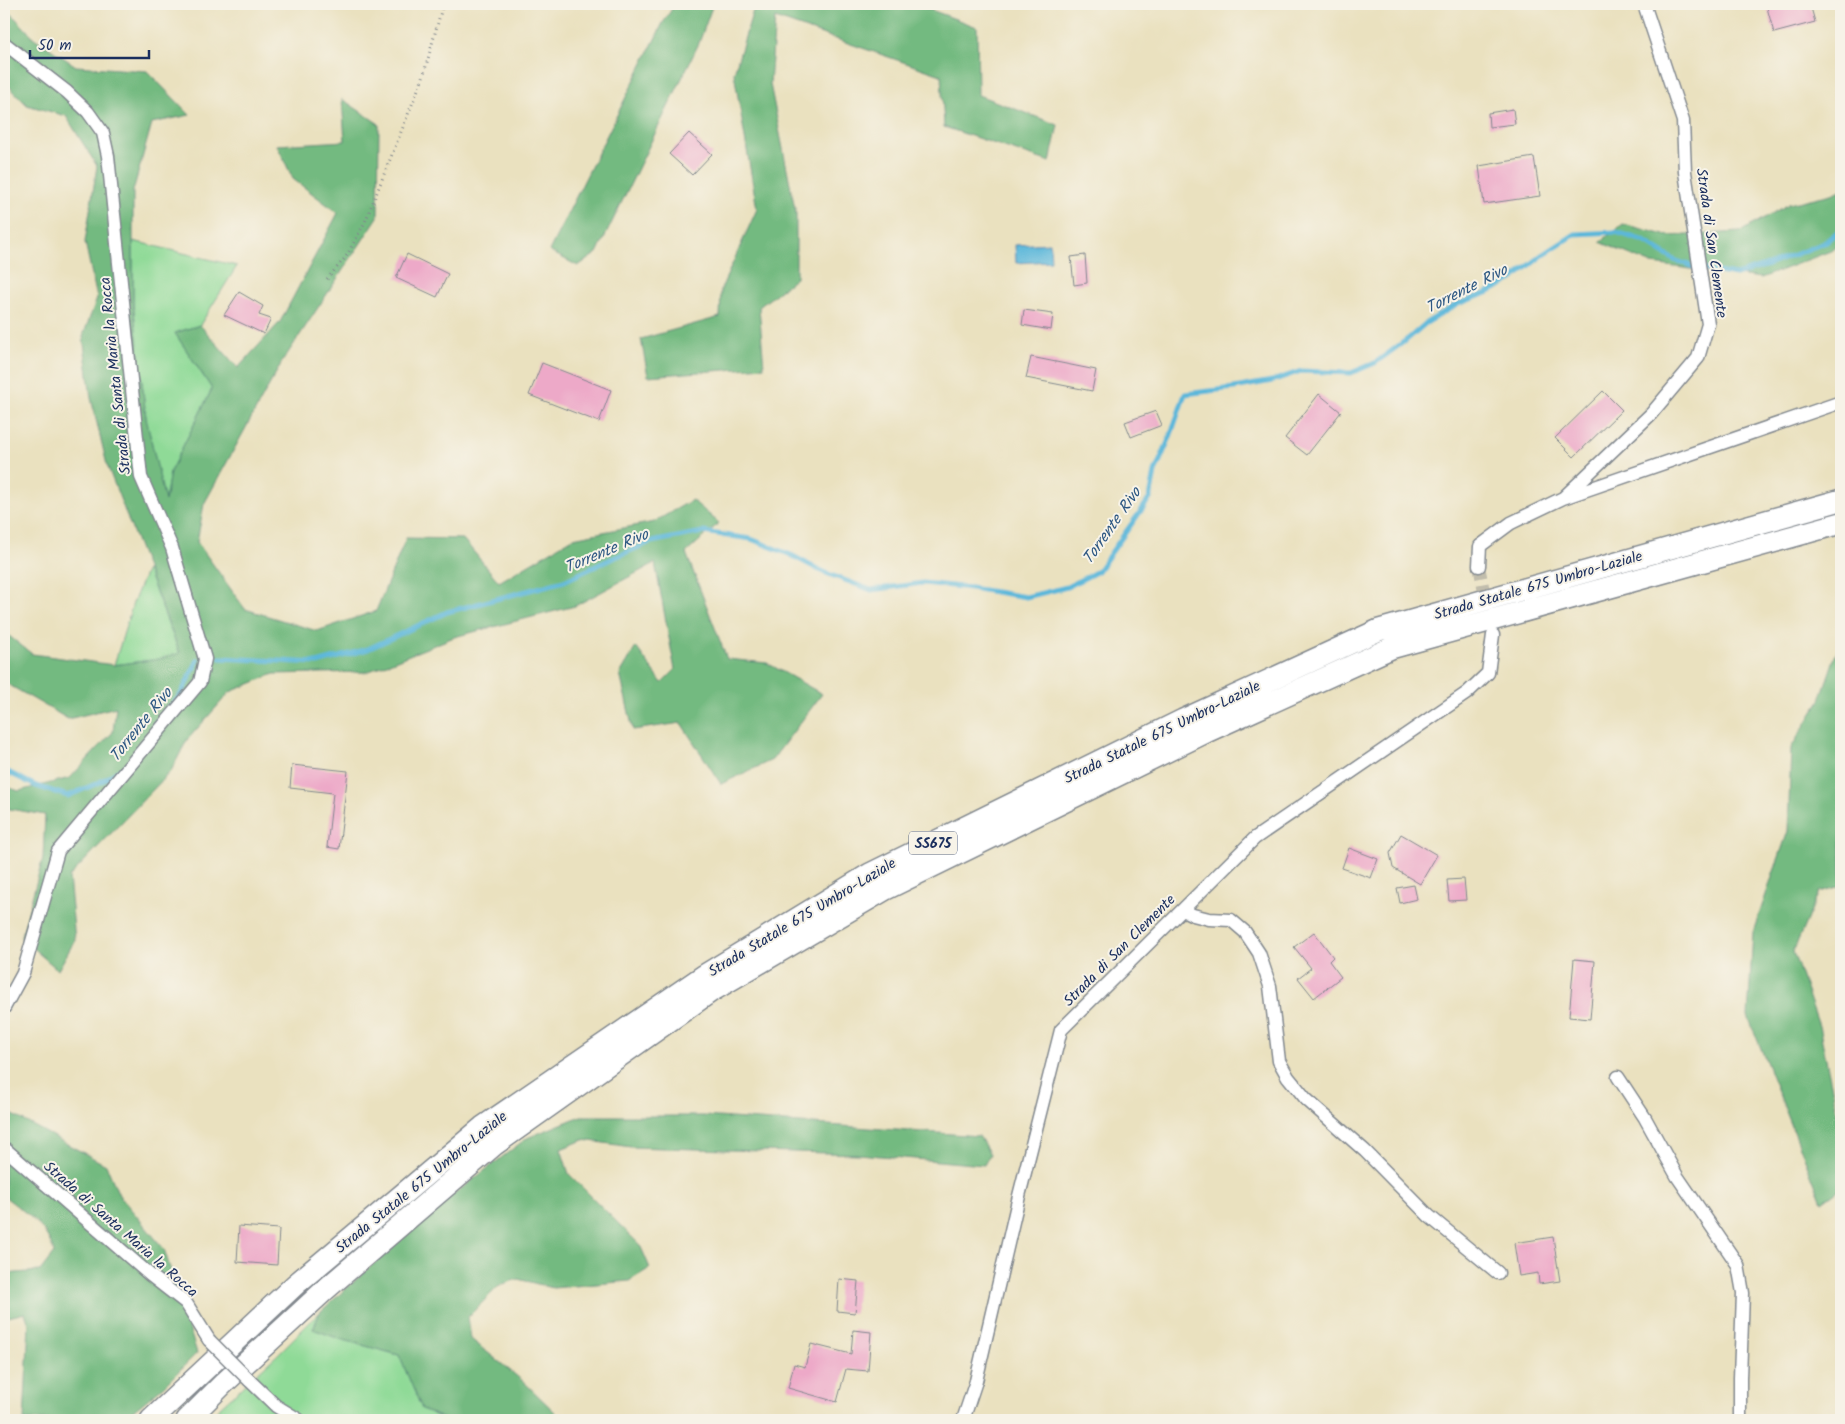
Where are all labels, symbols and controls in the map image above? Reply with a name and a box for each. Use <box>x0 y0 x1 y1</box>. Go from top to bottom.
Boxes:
scale bar <box>30 28 149 60</box>
text: 50 m <box>38 34 72 58</box>
street label: Strada di San Clemente <box>1689 167 1733 320</box>
water label: Torrente Rivo <box>1421 257 1514 321</box>
street label: Strada di Santa Maria la Rocca <box>94 276 138 476</box>
water label: Torrente Rivo <box>1076 481 1149 570</box>
water label: Torrente Rivo <box>561 522 654 580</box>
street label: Strada Statale 675 Umbro-Laziale <box>1431 545 1646 627</box>
street label: Strada Statale 675 Umbro-Laziale <box>1060 675 1265 791</box>
water label: Torrente Rivo <box>103 681 180 767</box>
road number: SS675 <box>909 831 957 854</box>
street label: Strada Statale 675 Umbro-Laziale <box>704 852 901 984</box>
street label: Strada di San Clemente <box>1058 889 1182 1013</box>
street label: Strada Statale 675 Umbro-Laziale <box>330 1105 513 1260</box>
street label: Strada di Santa Maria la Rocca <box>38 1156 203 1304</box>

